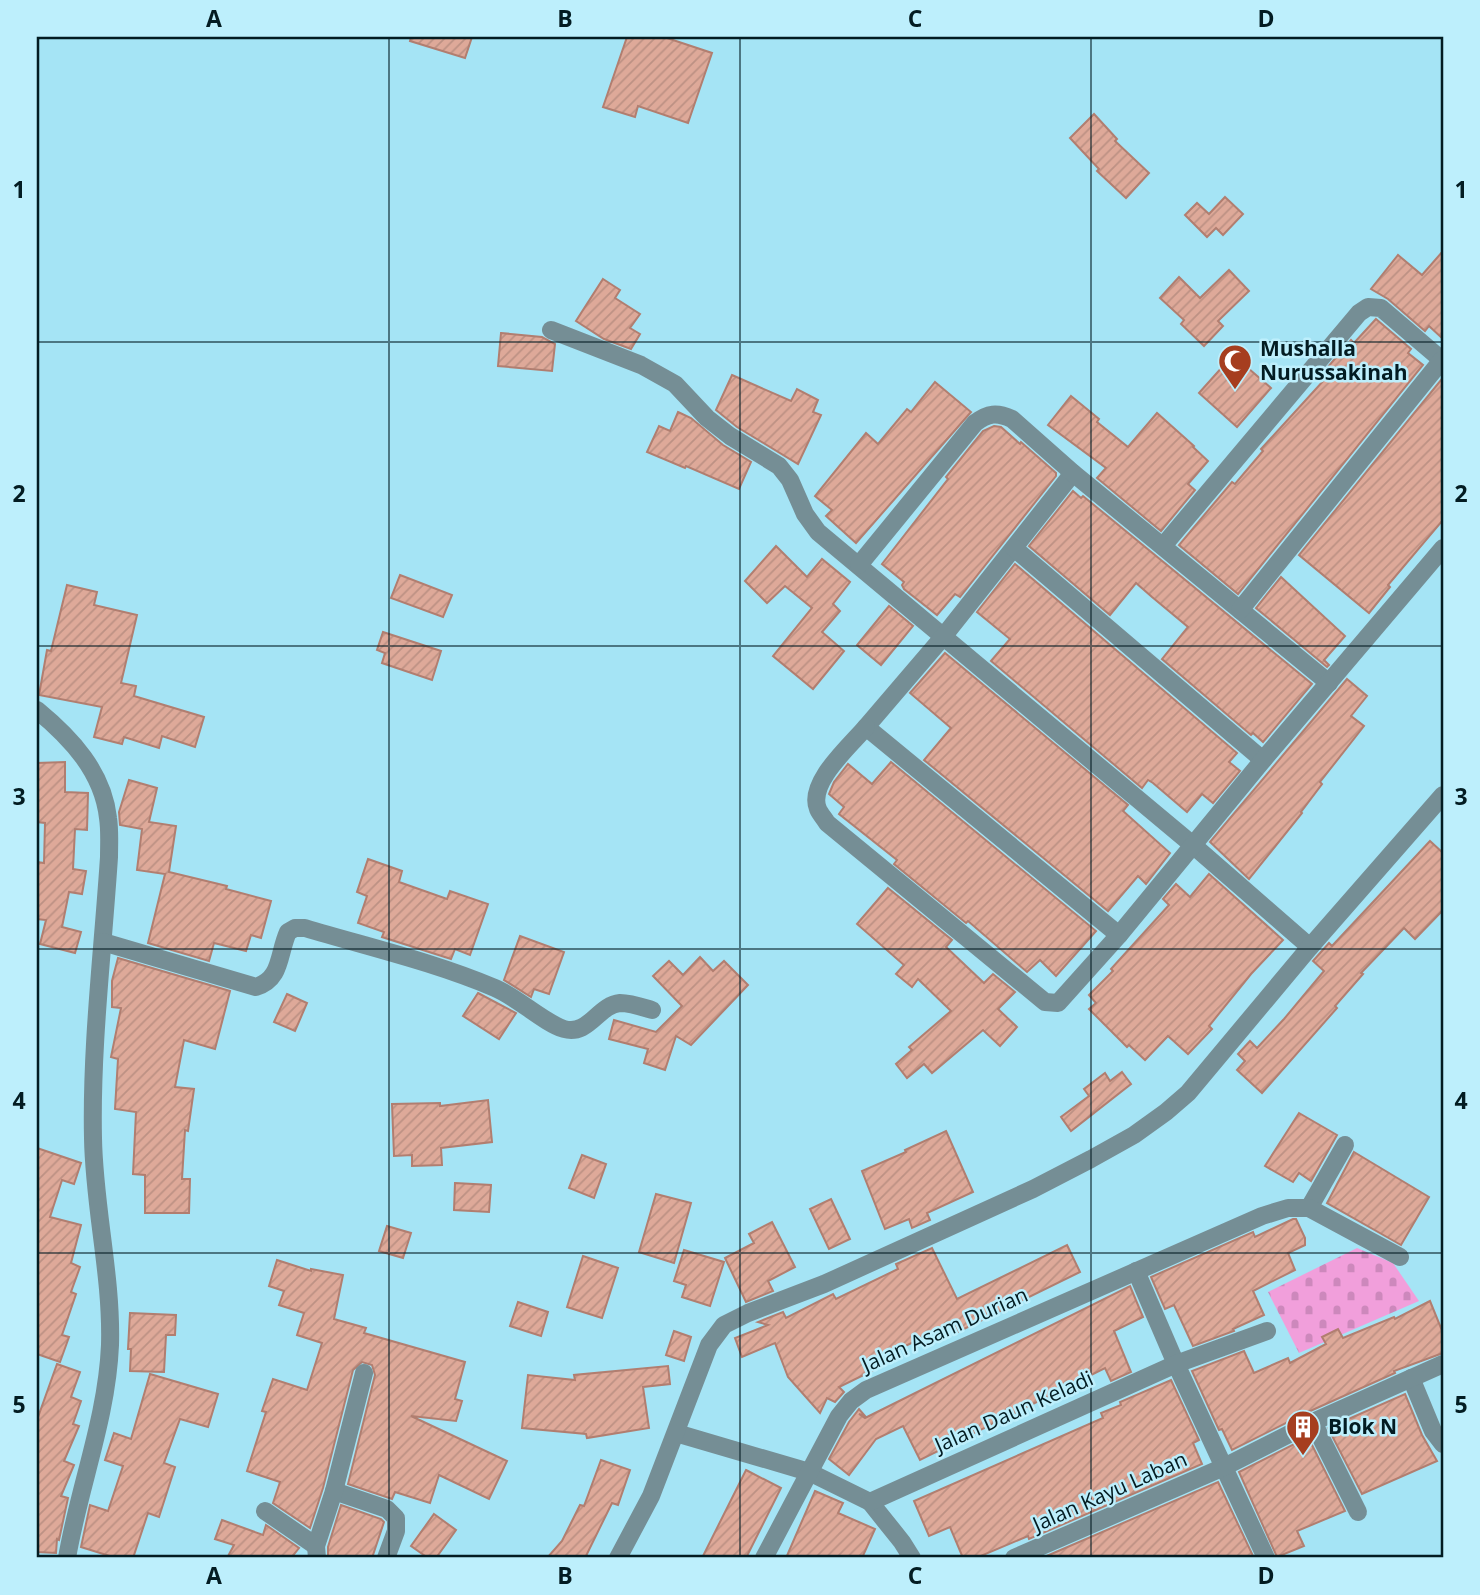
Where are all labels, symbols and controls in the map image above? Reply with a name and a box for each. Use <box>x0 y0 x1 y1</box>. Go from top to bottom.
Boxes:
text: A <box>206 2 222 34</box>
text: B <box>557 2 573 34</box>
text: C <box>908 2 922 34</box>
text: D <box>1257 2 1275 34</box>
text: 1 <box>12 173 26 205</box>
text: 1 <box>1454 173 1468 205</box>
place label: Mushalla Nurussakinah <box>1260 334 1408 386</box>
mosque icon: Mushalla Nurussakinah <box>1216 342 1254 391</box>
text: 2 <box>12 477 26 509</box>
text: 2 <box>1454 477 1468 509</box>
text: 3 <box>12 780 26 812</box>
text: 3 <box>1454 780 1468 812</box>
text: 4 <box>12 1084 26 1116</box>
text: 4 <box>1454 1084 1468 1116</box>
street label: Jalan Asam Durian <box>855 1280 1032 1379</box>
street label: Jalan Daun Keladi <box>928 1364 1097 1459</box>
text: 5 <box>12 1388 26 1420</box>
text: 5 <box>1454 1388 1468 1420</box>
building icon: Blok N <box>1284 1408 1322 1457</box>
place label: Blok N <box>1328 1412 1397 1440</box>
street label: Jalan Kayu Laban <box>1026 1445 1191 1538</box>
text: A <box>206 1559 222 1591</box>
text: B <box>557 1559 573 1591</box>
text: C <box>908 1559 922 1591</box>
text: D <box>1257 1559 1275 1591</box>

